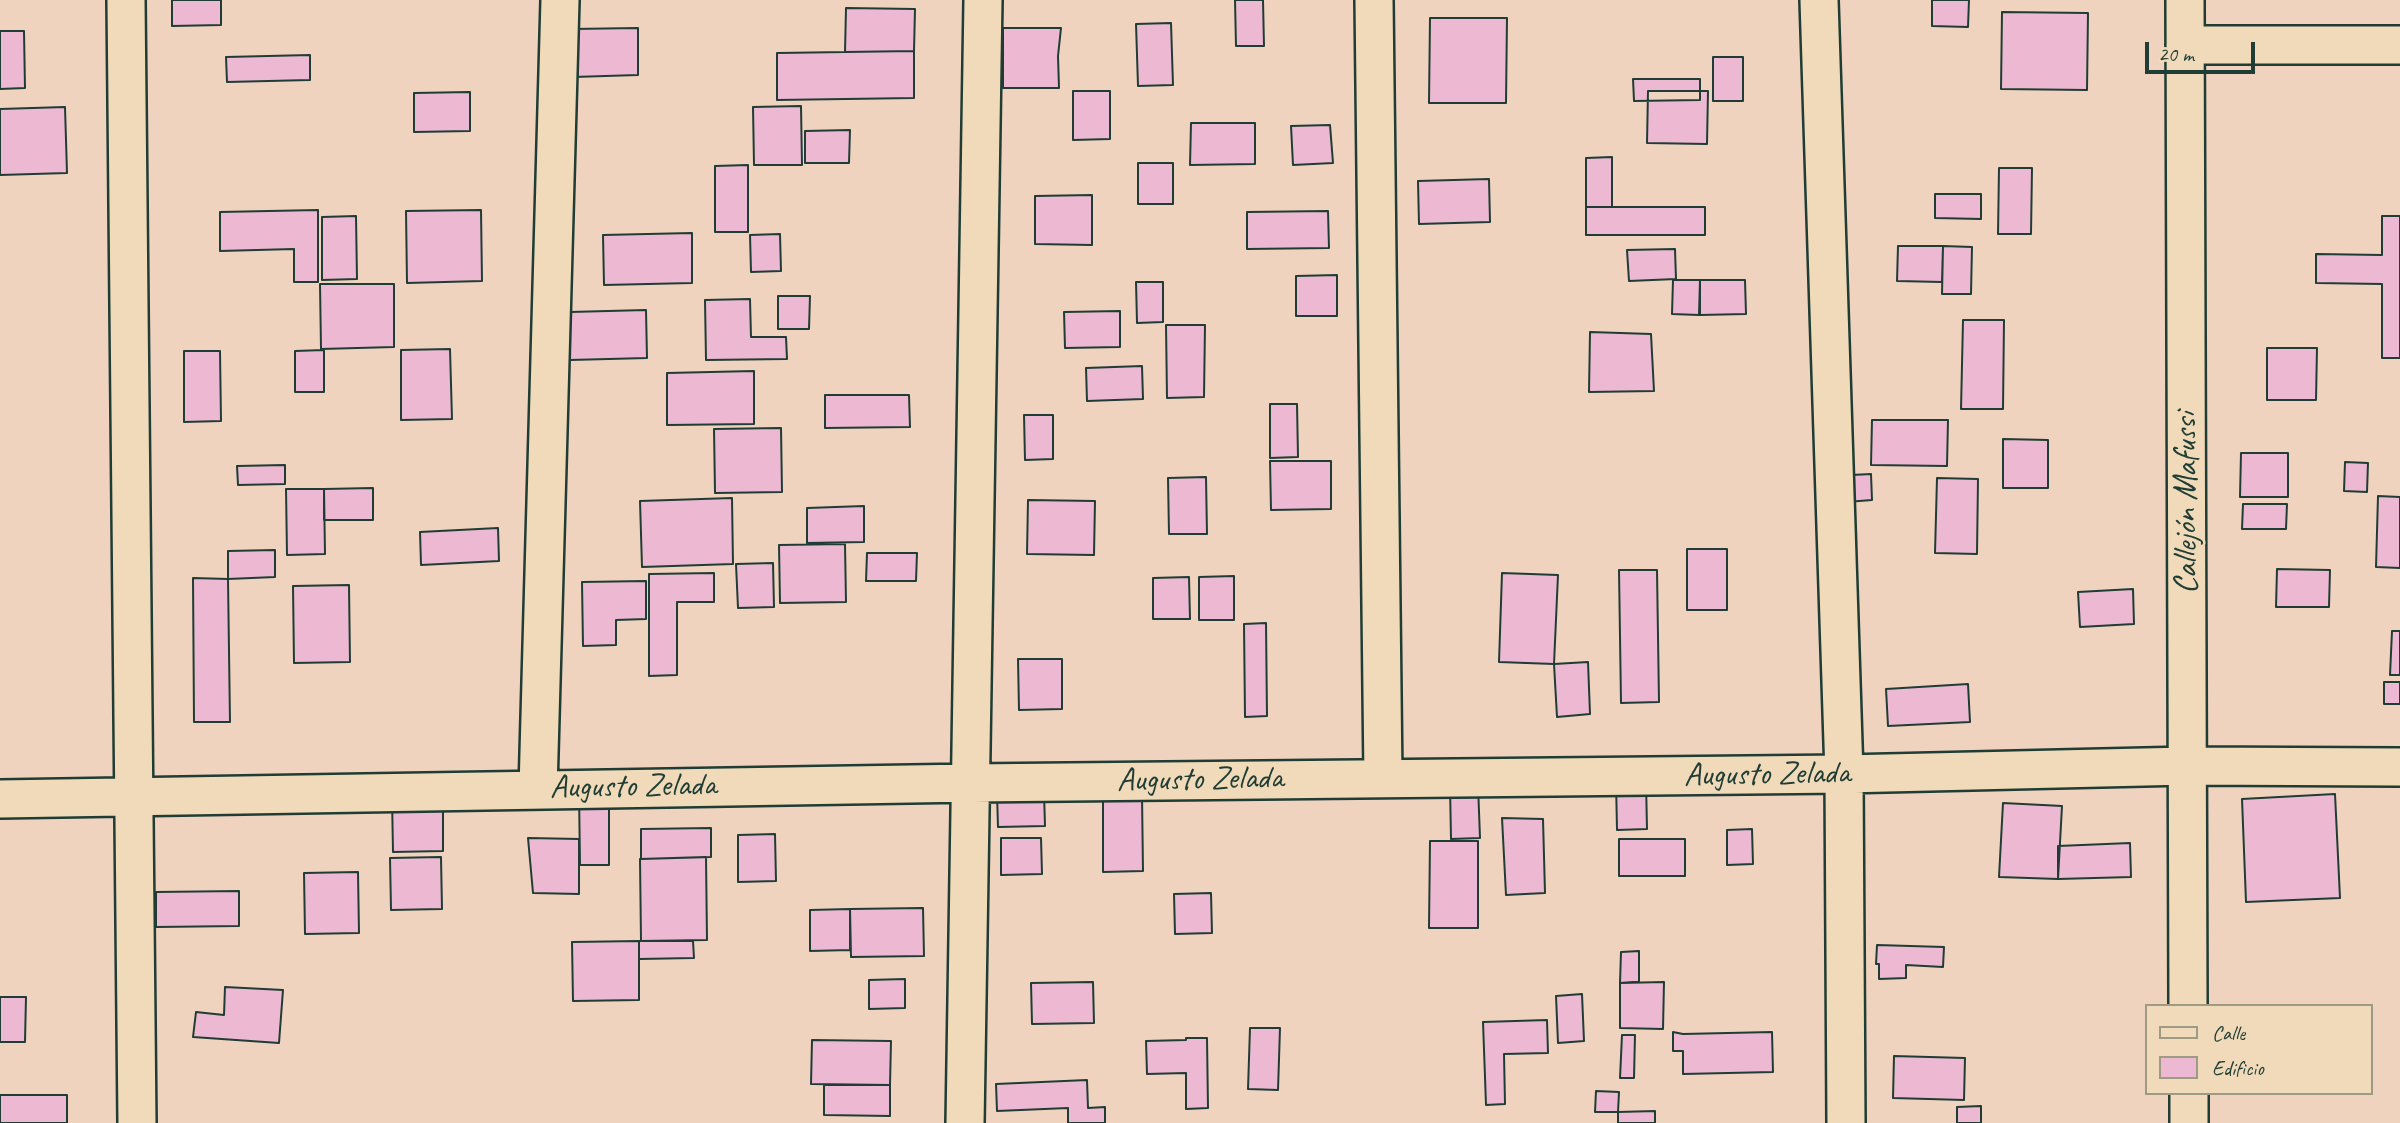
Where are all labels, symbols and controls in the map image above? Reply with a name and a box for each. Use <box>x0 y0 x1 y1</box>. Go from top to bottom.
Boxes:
scale bar <box>2148 28 2258 72</box>
text: 20 m <box>2158 41 2194 67</box>
street label: Callejón Mafussi <box>2167 412 2207 594</box>
street label: Augusto Zelada <box>1683 754 1851 796</box>
street label: Augusto Zelada <box>1116 759 1284 801</box>
street label: Augusto Zelada <box>549 766 717 808</box>
legend <box>2144 1004 2372 1095</box>
text: Calle <box>2212 1020 2245 1046</box>
text: Edificio <box>2212 1055 2264 1081</box>

